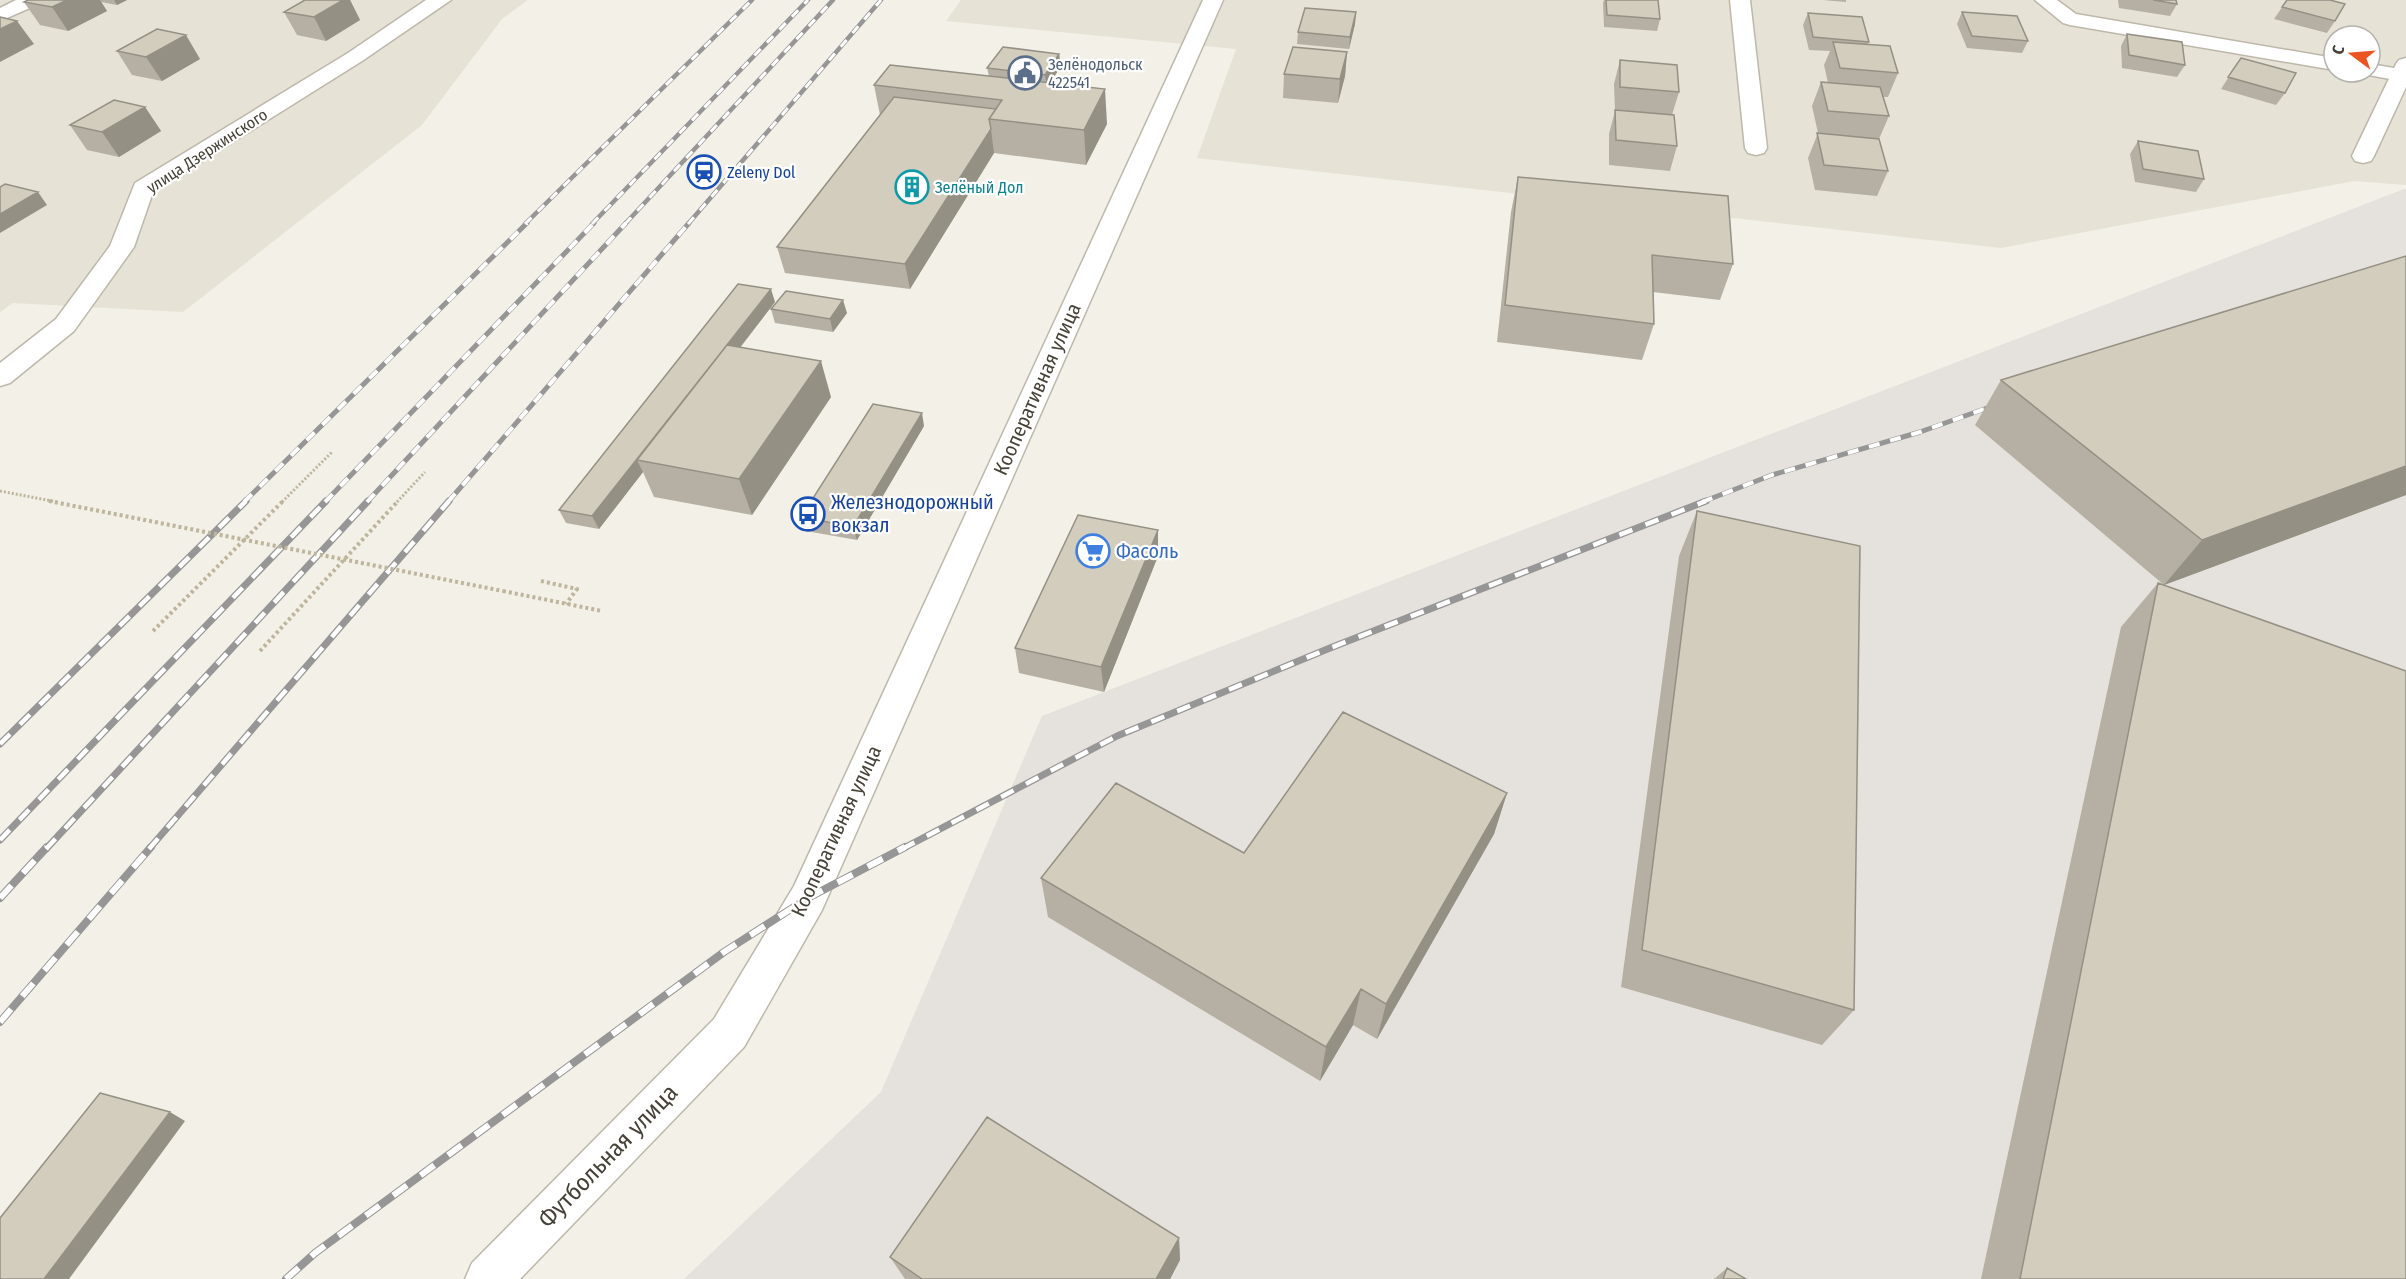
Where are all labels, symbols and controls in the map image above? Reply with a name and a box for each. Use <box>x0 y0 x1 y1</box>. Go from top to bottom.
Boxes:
north arrow <box>2322 24 2382 84</box>
text: С <box>2328 43 2349 57</box>
public building icon: Зелёнодольск 422541 <box>1007 55 1043 91</box>
place label: Зелёнодольск 422541 <box>1048 55 1143 92</box>
street label: улица Дзержинского <box>143 105 271 197</box>
station icon: Zeleny Dol <box>686 154 722 190</box>
place label: Zeleny Dol <box>727 163 795 182</box>
building icon: Зелёный Дол <box>894 169 930 205</box>
place label: Зелёный Дол <box>935 178 1023 197</box>
street label: Кооперативная улица <box>988 299 1086 479</box>
place label: Железнодорожный вокзал <box>831 490 994 537</box>
bus stop icon: Железнодорожный вокзал <box>790 496 826 532</box>
supermarket icon: Фасоль <box>1075 533 1111 569</box>
place label: Фасоль <box>1116 539 1178 563</box>
street label: Кооперативная улица <box>786 742 886 920</box>
street label: Футбольная улица <box>532 1079 684 1233</box>

